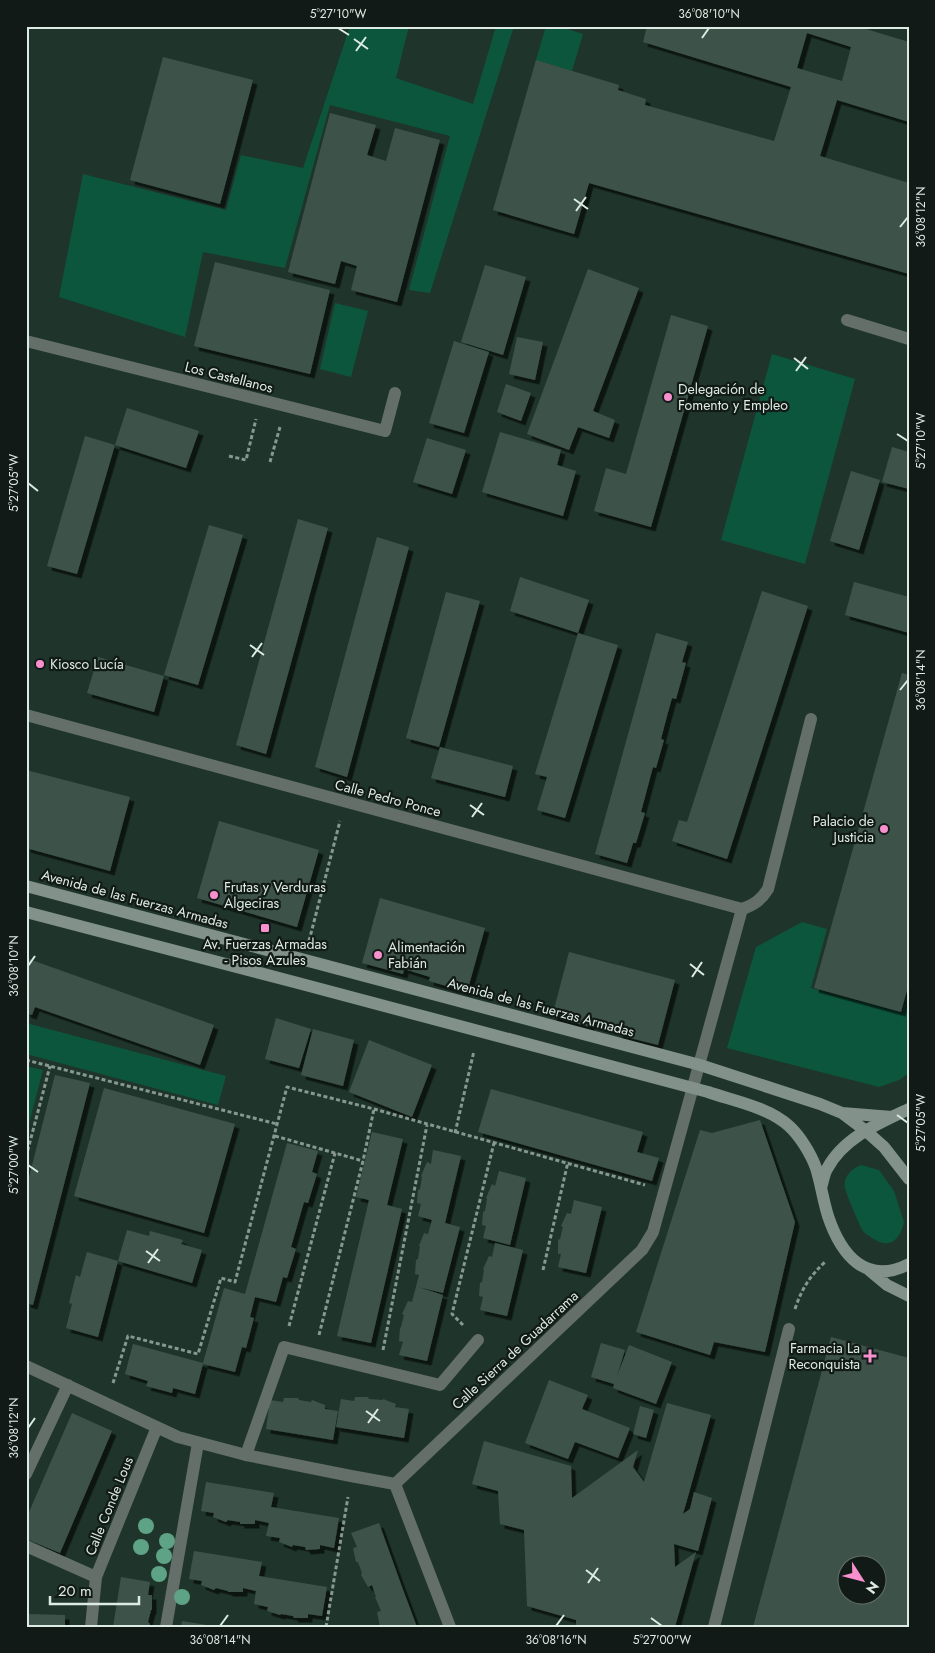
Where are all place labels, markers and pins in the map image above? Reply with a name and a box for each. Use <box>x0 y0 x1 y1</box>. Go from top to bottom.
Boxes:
place label: Delegación de Fomento y Empleo <box>678 379 788 415</box>
marker: Delegación de Fomento y Empleo <box>662 391 674 403</box>
place label: Kiosco Lucía <box>50 654 124 674</box>
marker: Kiosco Lucía <box>34 658 46 670</box>
place label: Palacio de Justicia <box>813 811 874 847</box>
marker: Palacio de Justicia <box>878 823 890 835</box>
place label: Frutas y Verduras Algeciras <box>224 877 326 913</box>
marker: Frutas y Verduras Algeciras <box>208 889 220 901</box>
marker: Av. Fuerzas Armadas - Pisos Azules <box>259 922 271 934</box>
place label: Av. Fuerzas Armadas - Pisos Azules <box>203 934 327 970</box>
place label: Alimentación Fabián <box>388 937 465 973</box>
marker: Alimentación Fabián <box>372 949 384 961</box>
place label: Farmacia La Reconquista <box>789 1338 860 1374</box>
marker: Farmacia La Reconquista <box>864 1350 876 1362</box>

